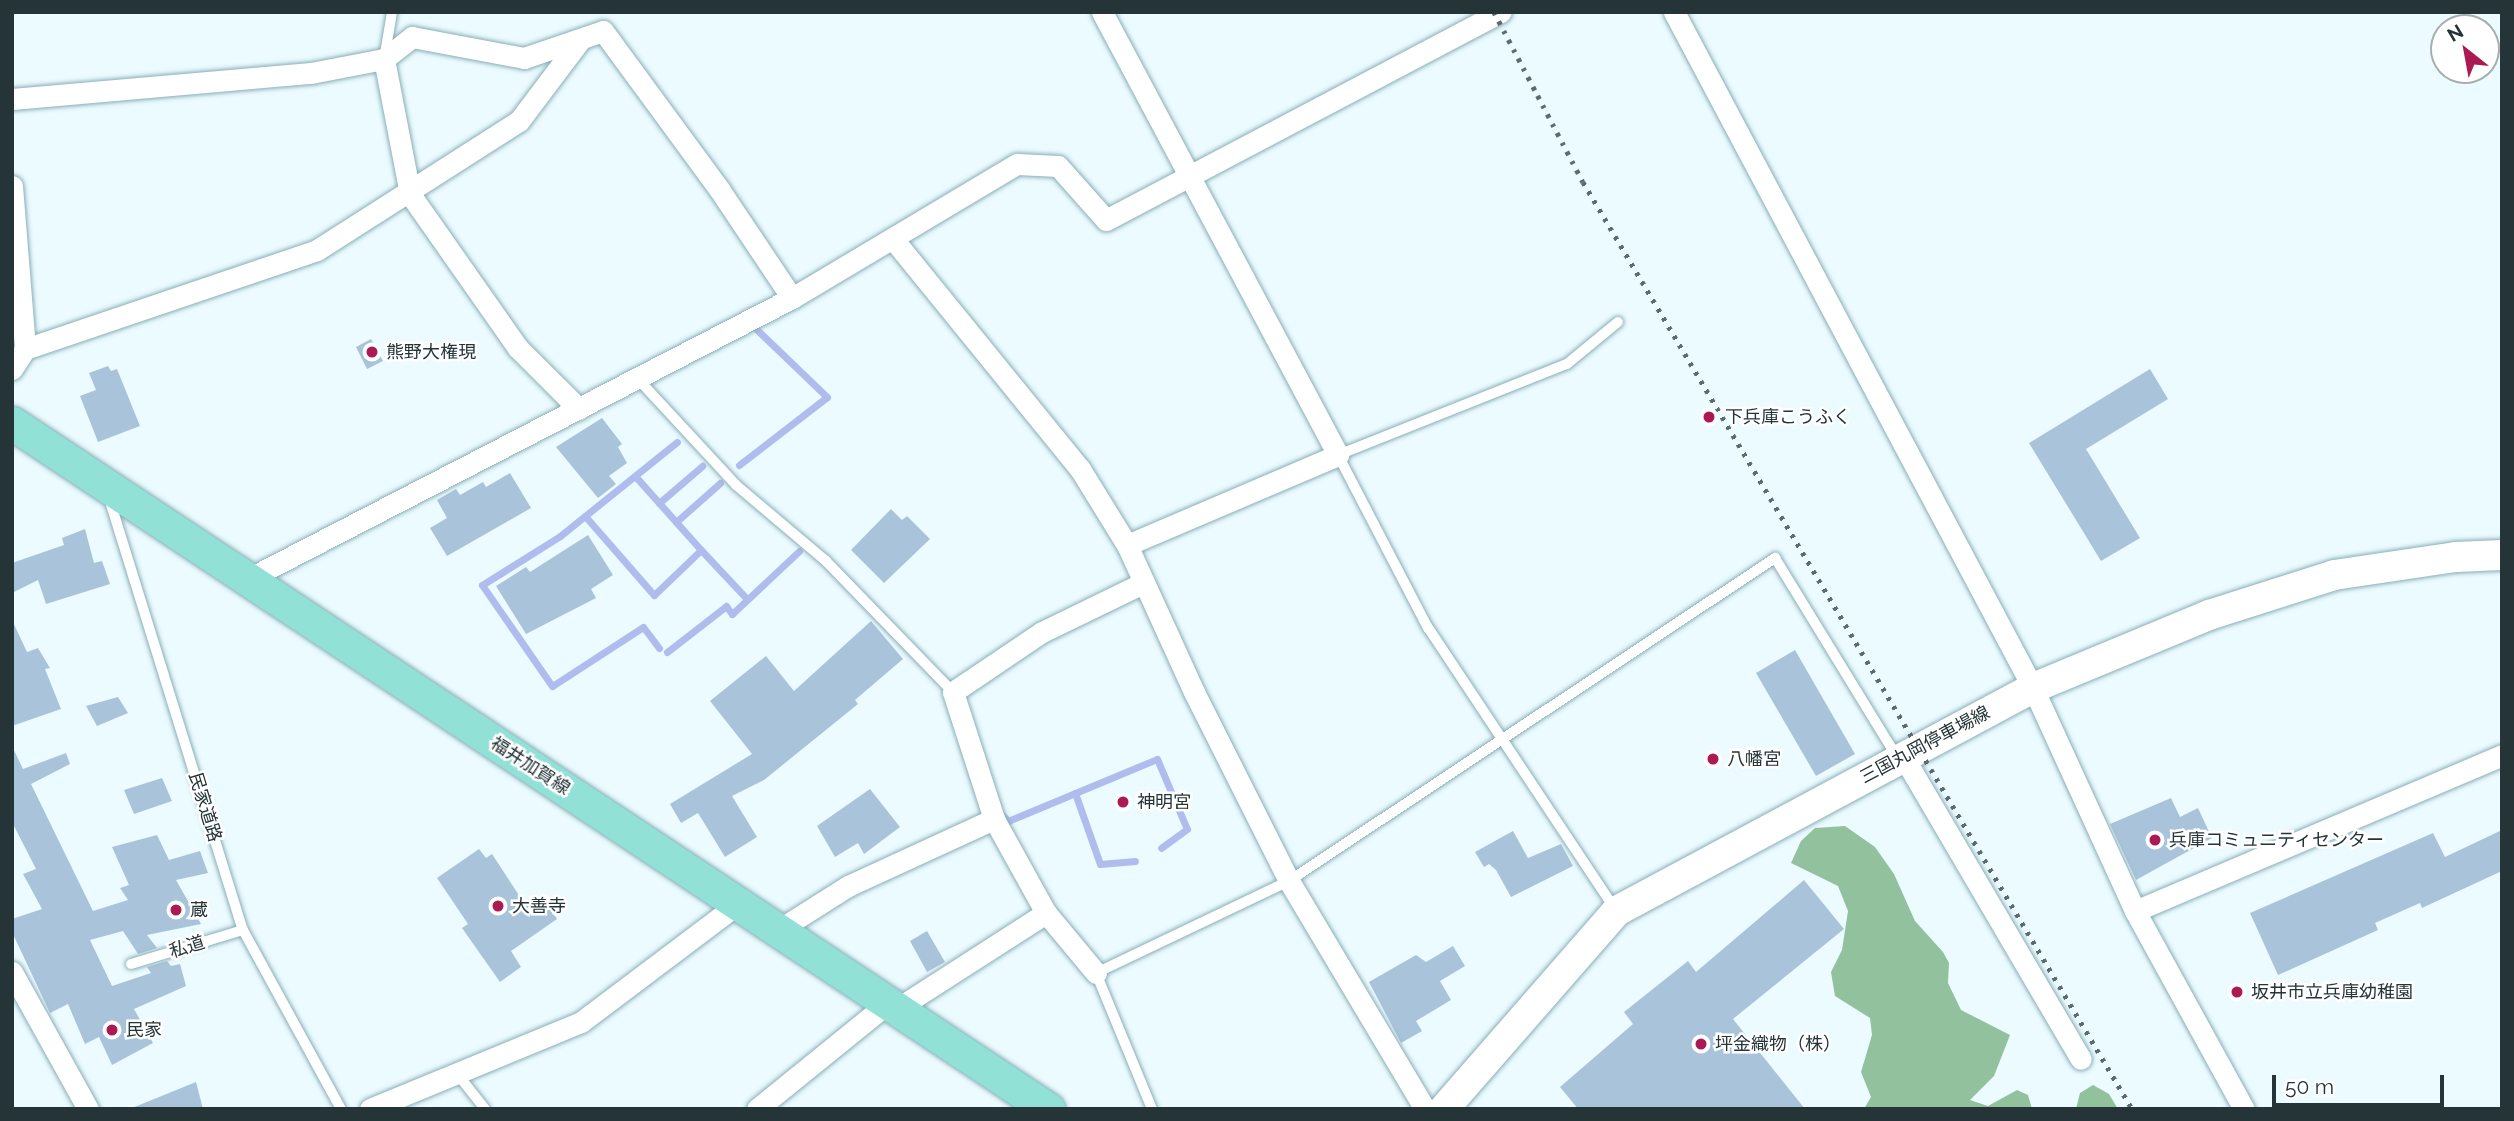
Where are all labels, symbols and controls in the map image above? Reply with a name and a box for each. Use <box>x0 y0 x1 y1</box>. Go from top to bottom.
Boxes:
north arrow <box>2430 14 2500 84</box>
text: N <box>2443 20 2467 46</box>
place label: 熊野大権現 <box>386 341 476 363</box>
marker: 熊野大権現 <box>364 344 380 360</box>
place label: 下兵庫こうふく <box>1725 406 1851 428</box>
marker: 下兵庫こうふく <box>1699 407 1719 427</box>
street label: 三国丸岡停車場線 <box>1856 702 1994 788</box>
street label: 福井加賀線 <box>486 732 574 800</box>
place label: 八幡宮 <box>1727 748 1781 770</box>
marker: 八幡宮 <box>1705 751 1721 767</box>
street label: 民家道路 <box>184 769 226 845</box>
place label: 神明宮 <box>1137 791 1191 813</box>
marker: 神明宮 <box>1115 794 1131 810</box>
place label: 兵庫コミュニティセンター <box>2169 829 2385 851</box>
marker: 兵庫コミュニティセンター <box>2147 832 2163 848</box>
place label: 大善寺 <box>512 895 566 917</box>
marker: 大善寺 <box>490 898 506 914</box>
place label: 蔵 <box>190 899 208 921</box>
marker: 蔵 <box>168 902 184 918</box>
street label: 私道 <box>167 931 207 963</box>
place label: 坂井市立兵庫幼稚園 <box>2251 981 2413 1003</box>
marker: 坂井市立兵庫幼稚園 <box>2229 984 2245 1000</box>
place label: 民家 <box>126 1019 162 1041</box>
marker: 民家 <box>104 1022 120 1038</box>
place label: 坪金織物（株） <box>1715 1033 1841 1055</box>
marker: 坪金織物（株） <box>1693 1036 1709 1052</box>
scale bar <box>2276 1062 2448 1106</box>
text: 50 m <box>2285 1074 2334 1099</box>

